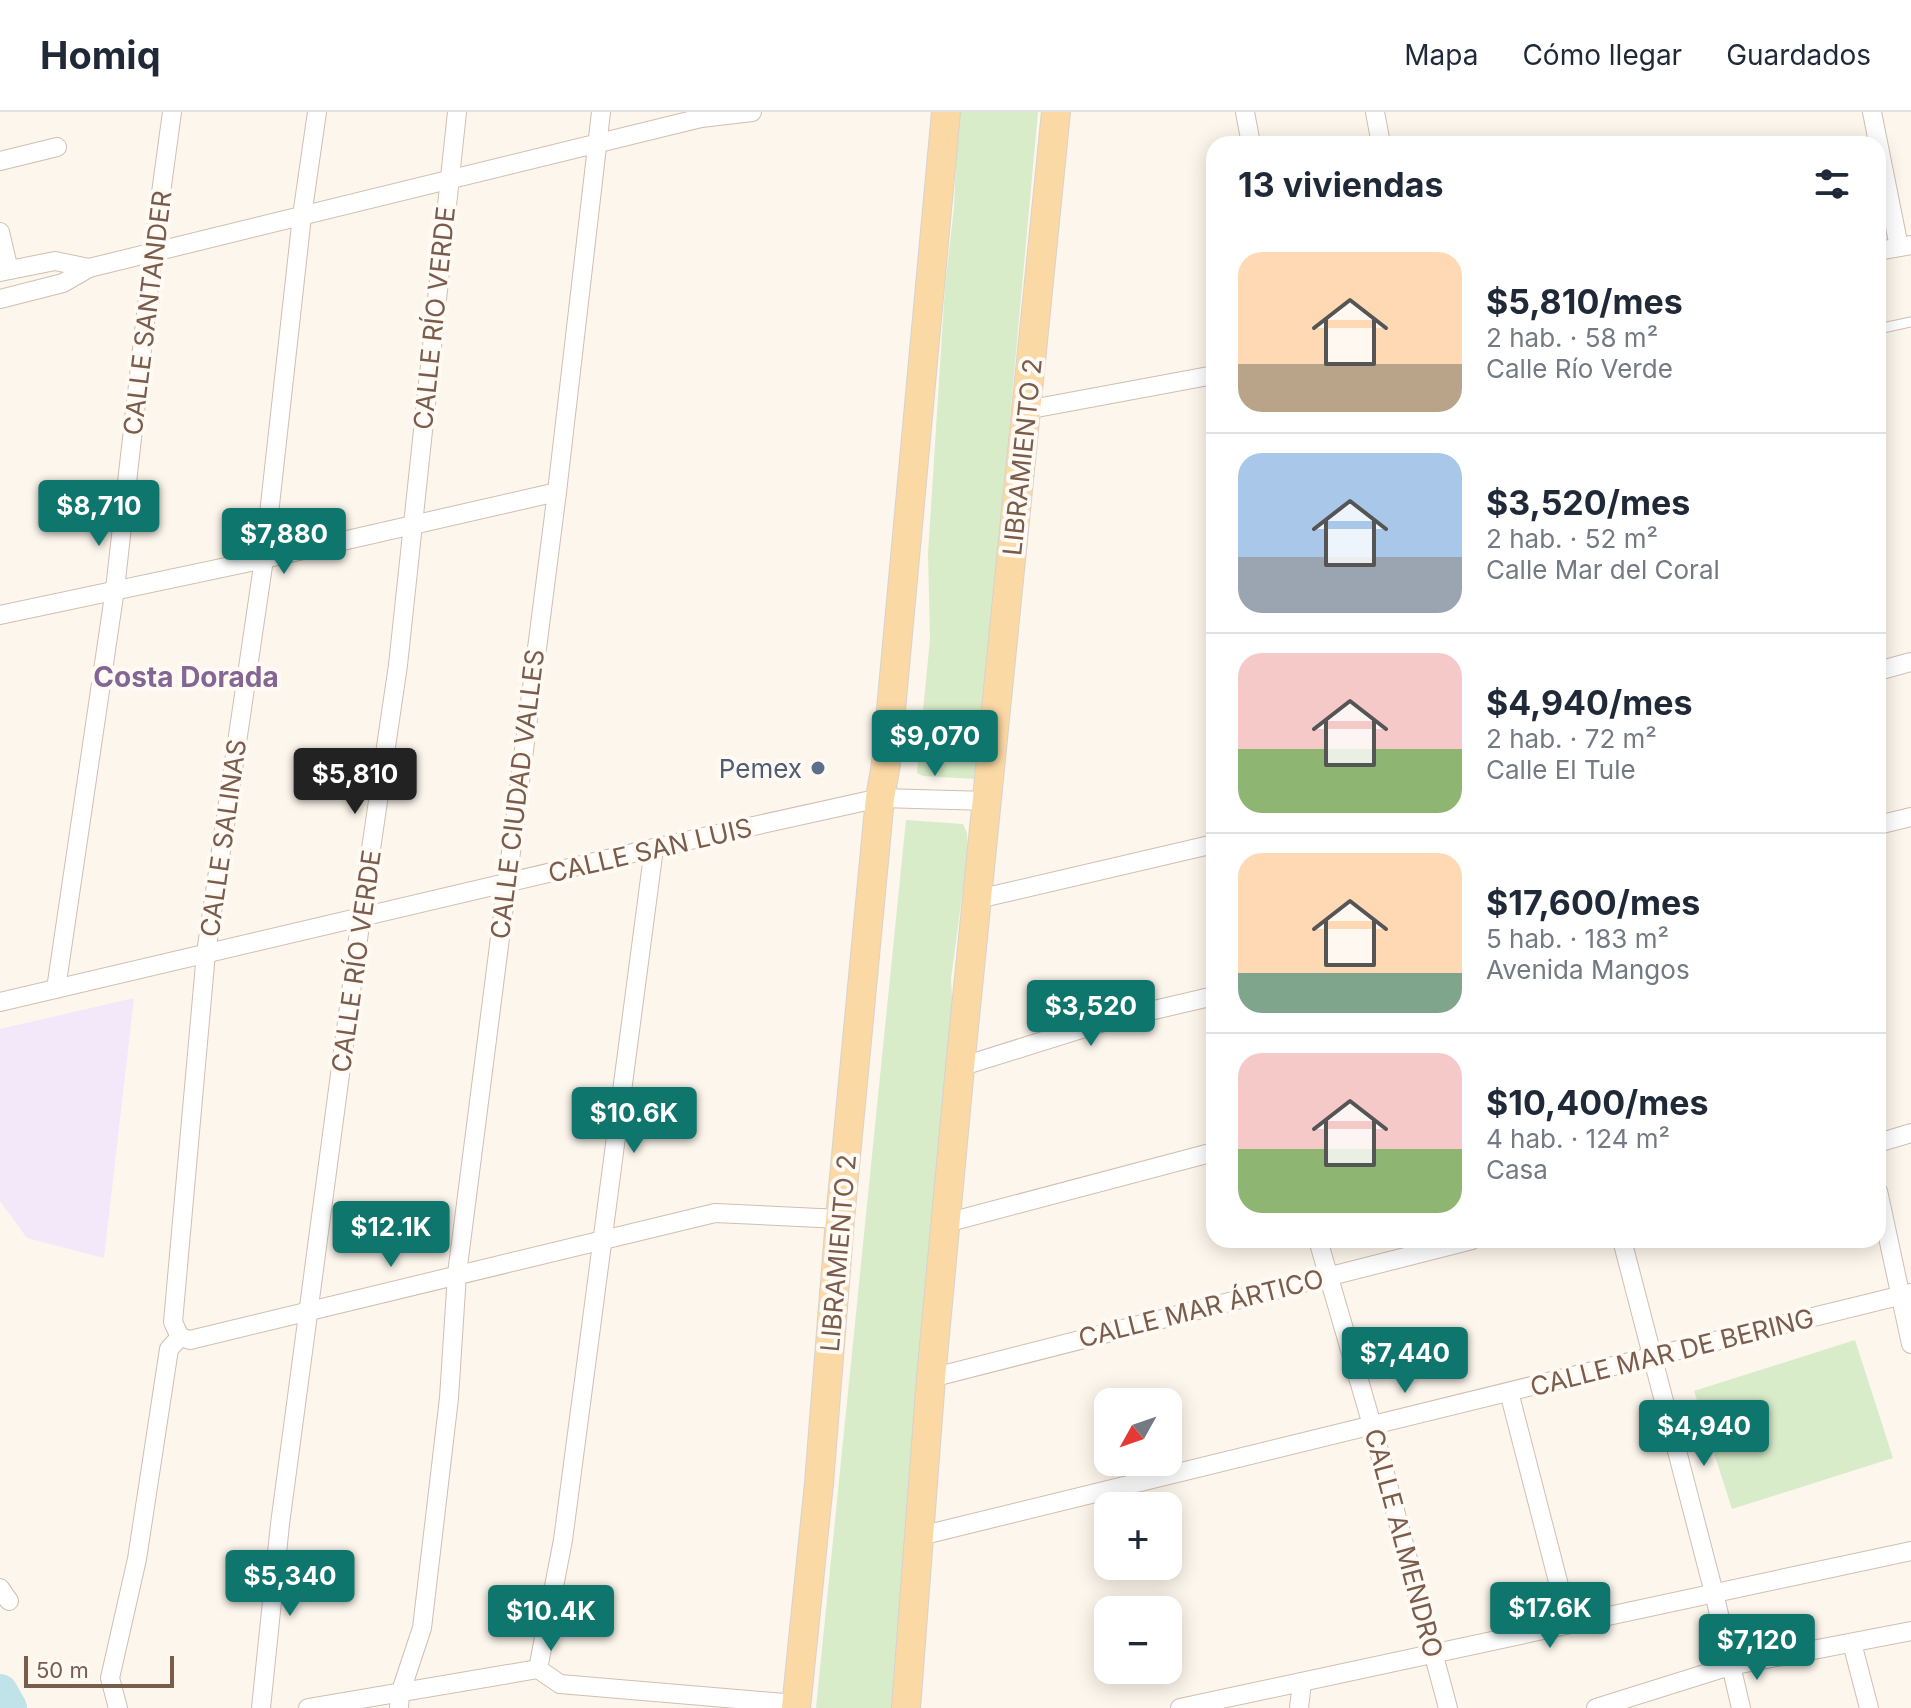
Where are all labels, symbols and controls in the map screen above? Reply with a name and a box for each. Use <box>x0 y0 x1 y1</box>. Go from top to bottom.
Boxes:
text: Homiq <box>40 32 161 78</box>
text: Mapa <box>1404 38 1478 72</box>
text: Cómo llegar <box>1522 38 1682 72</box>
text: Guardados <box>1726 38 1871 72</box>
icon: filters <box>1810 162 1854 206</box>
text: 13 viviendas <box>1238 164 1444 205</box>
street label: CALLE SANTANDER <box>117 189 177 437</box>
street label: CALLE RÍO VERDE <box>407 205 461 431</box>
text: $5,810/mes <box>1486 281 1683 322</box>
icon: home <box>1302 284 1398 380</box>
text: 2 hab. · 58 m² <box>1486 322 1658 353</box>
text: Calle Río Verde <box>1486 353 1673 384</box>
street label: LIBRAMIENTO 2 <box>996 357 1048 557</box>
pin: $8,710 <box>34 480 164 548</box>
text: $3,520/mes <box>1486 482 1690 523</box>
icon: home <box>1302 485 1398 581</box>
text: $8,710 <box>56 490 142 521</box>
pin: $7,880 <box>219 508 349 576</box>
text: $7,880 <box>240 518 328 549</box>
text: 2 hab. · 52 m² <box>1486 523 1658 554</box>
text: Calle Mar del Coral <box>1486 554 1720 585</box>
street label: CALLE CIUDAD VALLES <box>484 647 550 941</box>
district label: Costa Dorada <box>93 660 279 694</box>
text: $4,940/mes <box>1486 682 1693 723</box>
icon: home <box>1302 685 1398 781</box>
pin: $9,070 <box>870 710 1000 778</box>
text: $9,070 <box>890 720 980 751</box>
text: 2 hab. · 72 m² <box>1486 723 1657 754</box>
street label: CALLE SALINAS <box>194 737 252 939</box>
pin: $5,810 <box>290 748 420 816</box>
place label: Pemex <box>719 753 802 784</box>
text: Calle El Tule <box>1486 754 1636 785</box>
text: $5,810 <box>312 758 398 789</box>
marker: Pemex <box>809 759 827 777</box>
street label: CALLE SAN LUIS <box>545 812 755 888</box>
street label: CALLE RÍO VERDE <box>325 848 387 1074</box>
text: $17,600/mes <box>1486 882 1700 923</box>
icon: home <box>1302 885 1398 981</box>
text: 5 hab. · 183 m² <box>1486 923 1669 954</box>
text: Avenida Mangos <box>1486 954 1690 985</box>
pin: $3,520 <box>1026 980 1156 1048</box>
text: $3,520 <box>1045 990 1137 1021</box>
text: $10,400/mes <box>1486 1082 1709 1123</box>
icon: home <box>1302 1085 1398 1181</box>
pin: $10.6K <box>569 1087 699 1155</box>
text: $10.6K <box>590 1097 678 1128</box>
text: 4 hab. · 124 m² <box>1486 1123 1670 1154</box>
street label: LIBRAMIENTO 2 <box>814 1153 862 1353</box>
text: Casa <box>1486 1154 1548 1185</box>
pin: $12.1K <box>326 1201 456 1269</box>
text: $12.1K <box>351 1211 431 1242</box>
street label: CALLE MAR ÁRTICO <box>1075 1263 1327 1353</box>
street label: CALLE MAR DE BERING <box>1527 1302 1817 1402</box>
pin: $7,440 <box>1340 1327 1470 1395</box>
text: $7,440 <box>1360 1337 1450 1368</box>
north arrow <box>1094 1388 1182 1476</box>
map controls <box>1094 1388 1182 1684</box>
pin: $4,940 <box>1639 1400 1769 1468</box>
text: $4,940 <box>1657 1410 1751 1441</box>
street label: CALLE ALMENDRO <box>1359 1425 1449 1661</box>
button: + <box>1094 1492 1182 1580</box>
pin: $5,340 <box>225 1550 355 1618</box>
text: $5,340 <box>243 1560 337 1591</box>
pin: $17.6K <box>1485 1582 1615 1650</box>
pin: $10.4K <box>486 1585 616 1653</box>
text: $17.6K <box>1508 1592 1592 1623</box>
text: $10.4K <box>506 1595 596 1626</box>
button: − <box>1094 1596 1182 1684</box>
pin: $7,120 <box>1692 1614 1822 1682</box>
text: $7,120 <box>1717 1624 1797 1655</box>
scale bar <box>24 1652 174 1688</box>
text: 50 m <box>36 1657 89 1683</box>

